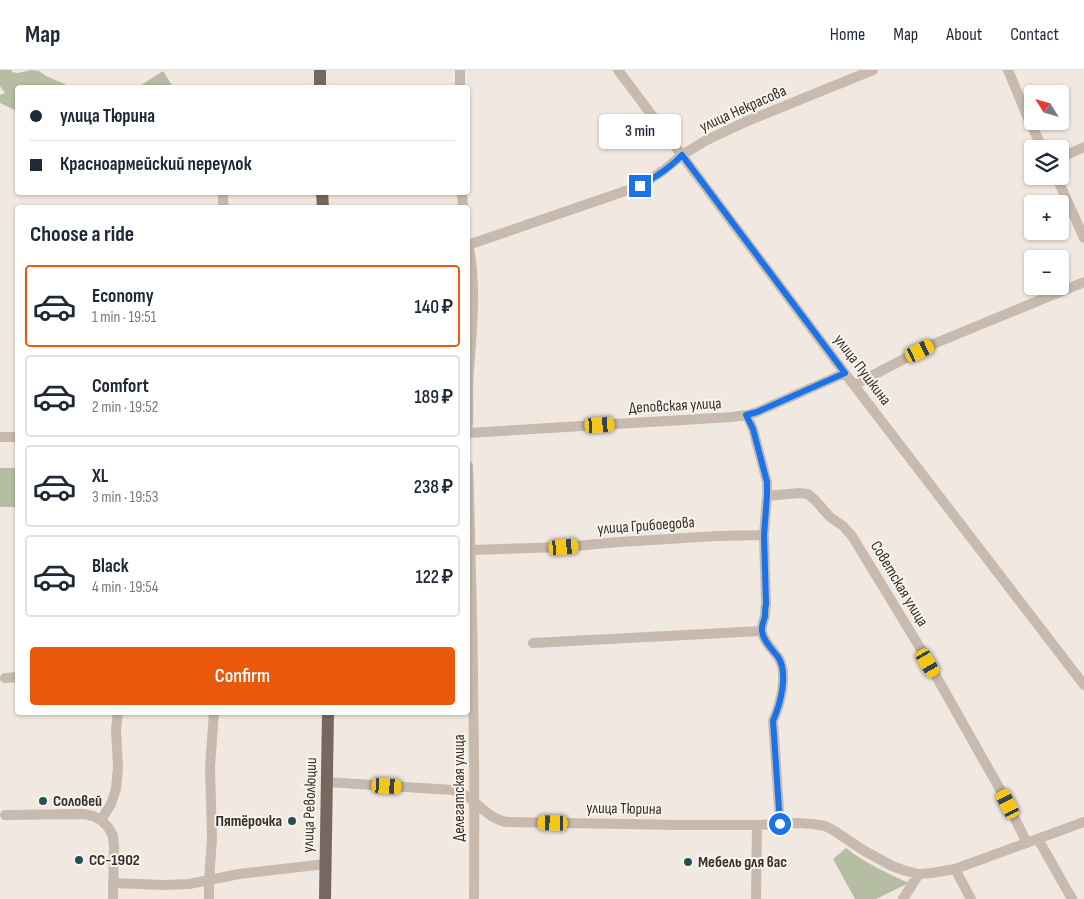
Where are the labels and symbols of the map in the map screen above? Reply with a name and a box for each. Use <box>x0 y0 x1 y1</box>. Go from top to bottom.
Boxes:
street label: улица Некрасова <box>697 81 789 137</box>
north arrow <box>1024 85 1069 130</box>
callout: 3 min <box>599 114 681 148</box>
route end <box>629 175 651 197</box>
street label: улица Пушкина <box>829 331 895 409</box>
car <box>903 338 936 364</box>
street label: Деповская улица <box>628 394 722 418</box>
car <box>584 417 615 433</box>
street label: улица Грибоедова <box>597 513 695 539</box>
car <box>548 538 579 556</box>
street label: Советская улица <box>866 538 932 630</box>
car <box>914 646 941 680</box>
street label: Делегатская улица <box>450 734 469 842</box>
street label: улица Революции <box>299 757 321 853</box>
car <box>371 778 402 794</box>
car <box>994 787 1021 821</box>
place label: Соловей <box>53 792 102 811</box>
marker: Соловей <box>37 795 49 807</box>
street label: улица Тюрина <box>586 799 662 819</box>
place label: Пятёрочка <box>215 812 282 831</box>
route start <box>769 813 791 835</box>
marker: Пятёрочка <box>286 815 298 827</box>
car <box>537 815 568 831</box>
place label: СС-1902 <box>89 851 140 870</box>
place label: Мебель для вас <box>698 853 787 872</box>
marker: СС-1902 <box>73 854 85 866</box>
marker: Мебель для вас <box>682 856 694 868</box>

